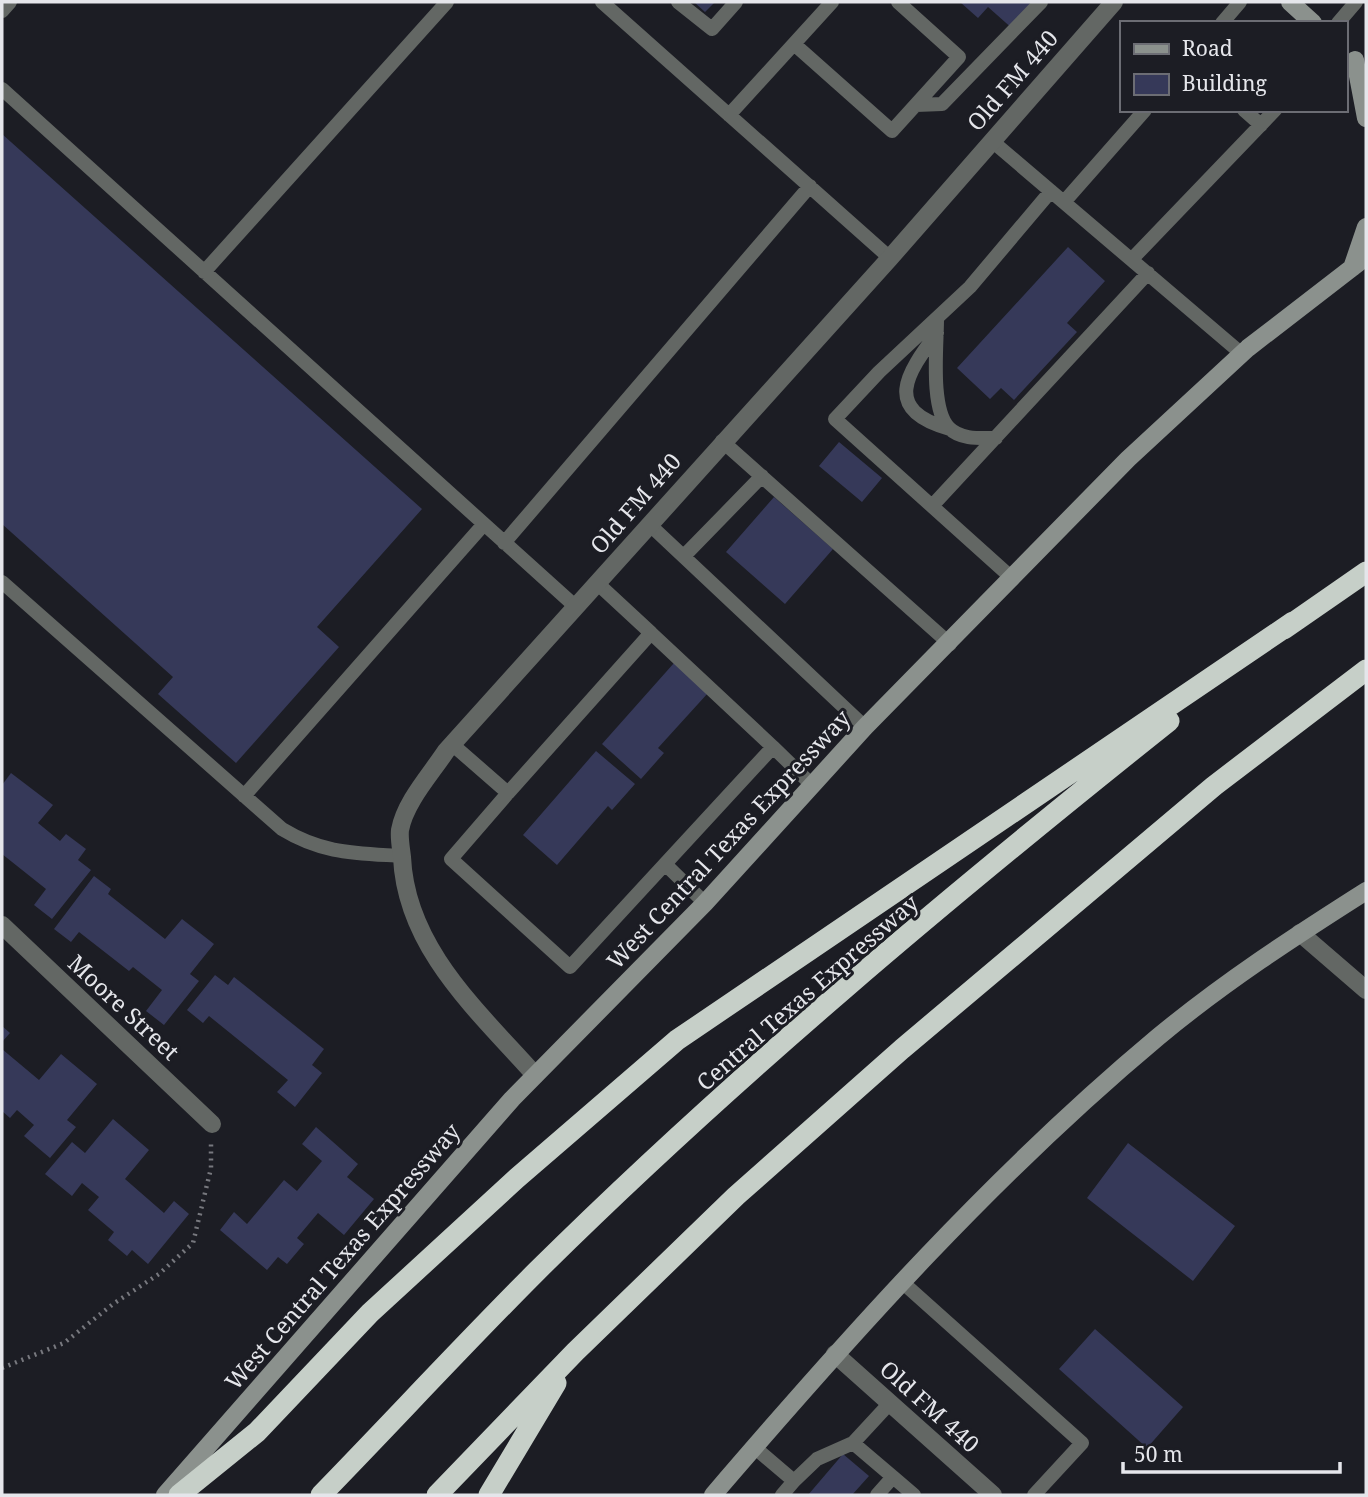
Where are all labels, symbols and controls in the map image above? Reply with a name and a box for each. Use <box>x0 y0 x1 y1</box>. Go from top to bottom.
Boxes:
legend <box>1120 21 1347 112</box>
street label: Old FM 440 <box>959 23 1065 137</box>
text: Road <box>1182 34 1233 62</box>
text: Building <box>1182 69 1267 97</box>
street label: Old FM 440 <box>582 446 688 560</box>
street label: West Central Texas Expressway <box>599 702 857 976</box>
street label: Central Texas Expressway <box>689 887 925 1097</box>
street label: Moore Street <box>61 947 187 1067</box>
street label: West Central Texas Expressway <box>217 1116 467 1396</box>
street label: Old FM 440 <box>873 1353 987 1459</box>
scale bar <box>1123 1430 1340 1474</box>
text: 50 m <box>1134 1440 1183 1468</box>

